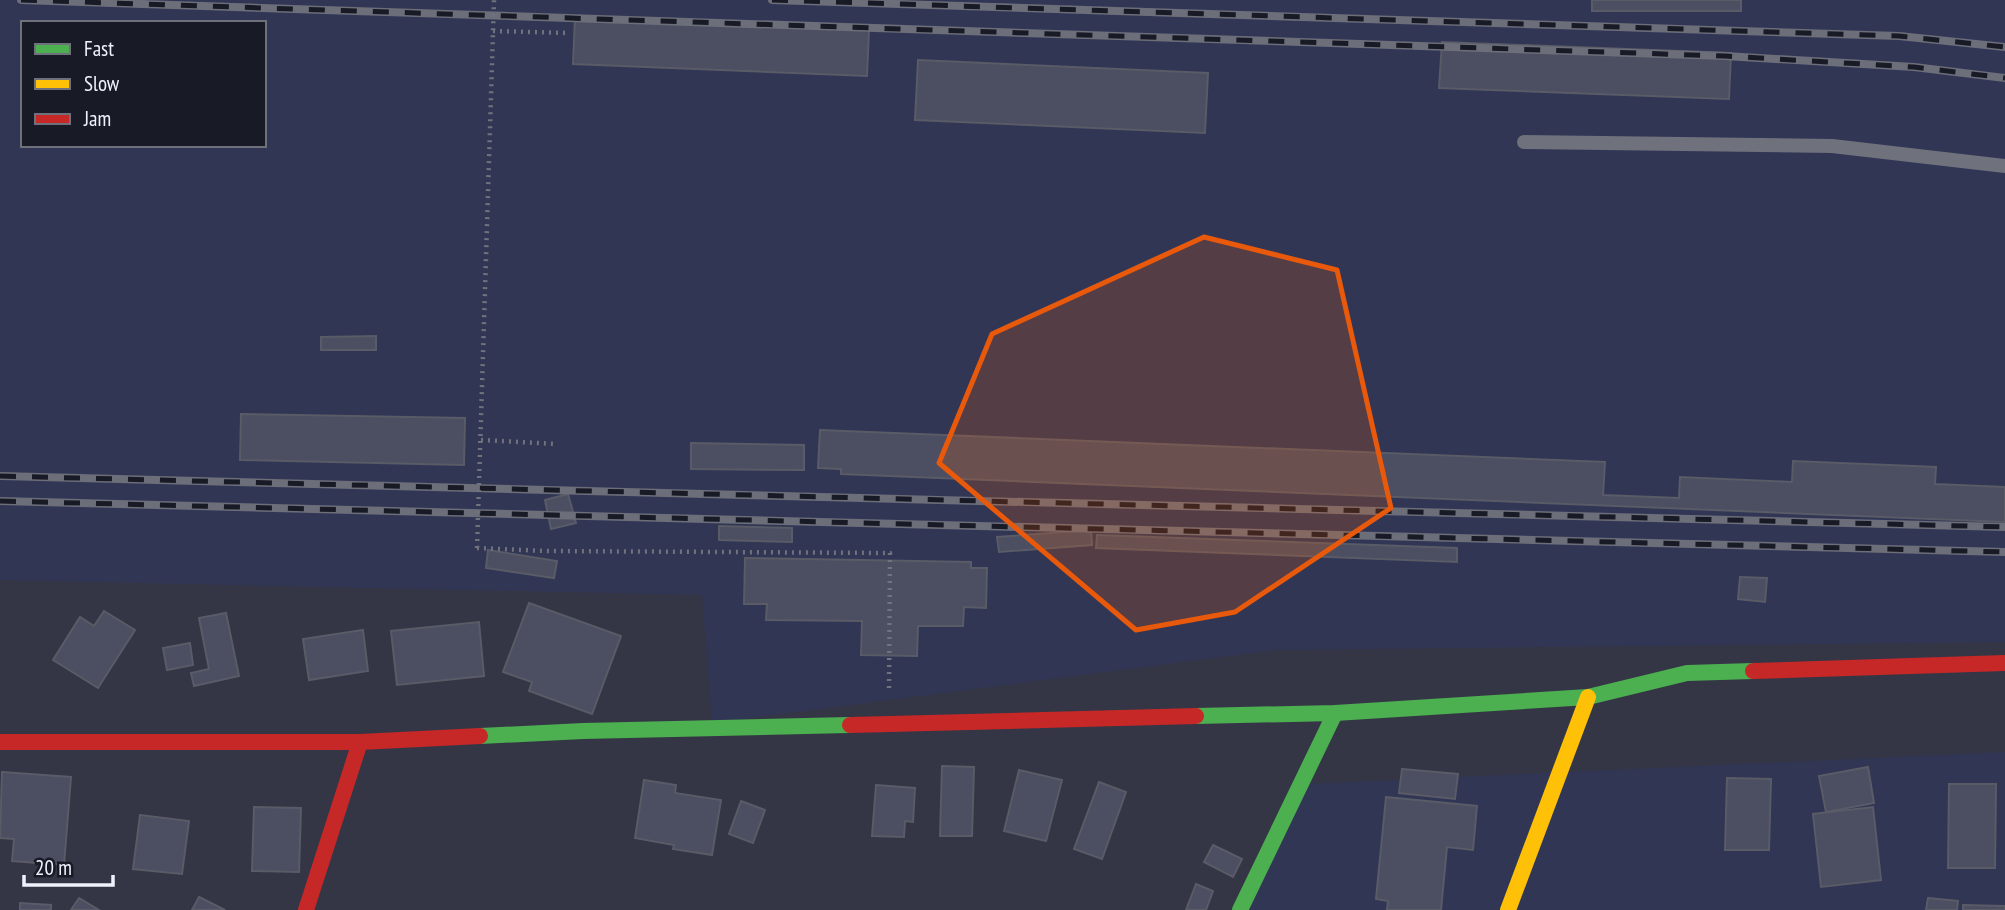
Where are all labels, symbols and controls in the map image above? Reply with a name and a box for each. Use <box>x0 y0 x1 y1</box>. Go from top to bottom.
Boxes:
legend <box>21 21 266 147</box>
text: Fast <box>84 35 114 62</box>
text: Slow <box>84 70 120 97</box>
text: Jam <box>83 105 111 132</box>
scale bar <box>24 844 114 888</box>
text: 20 m <box>35 854 72 881</box>

